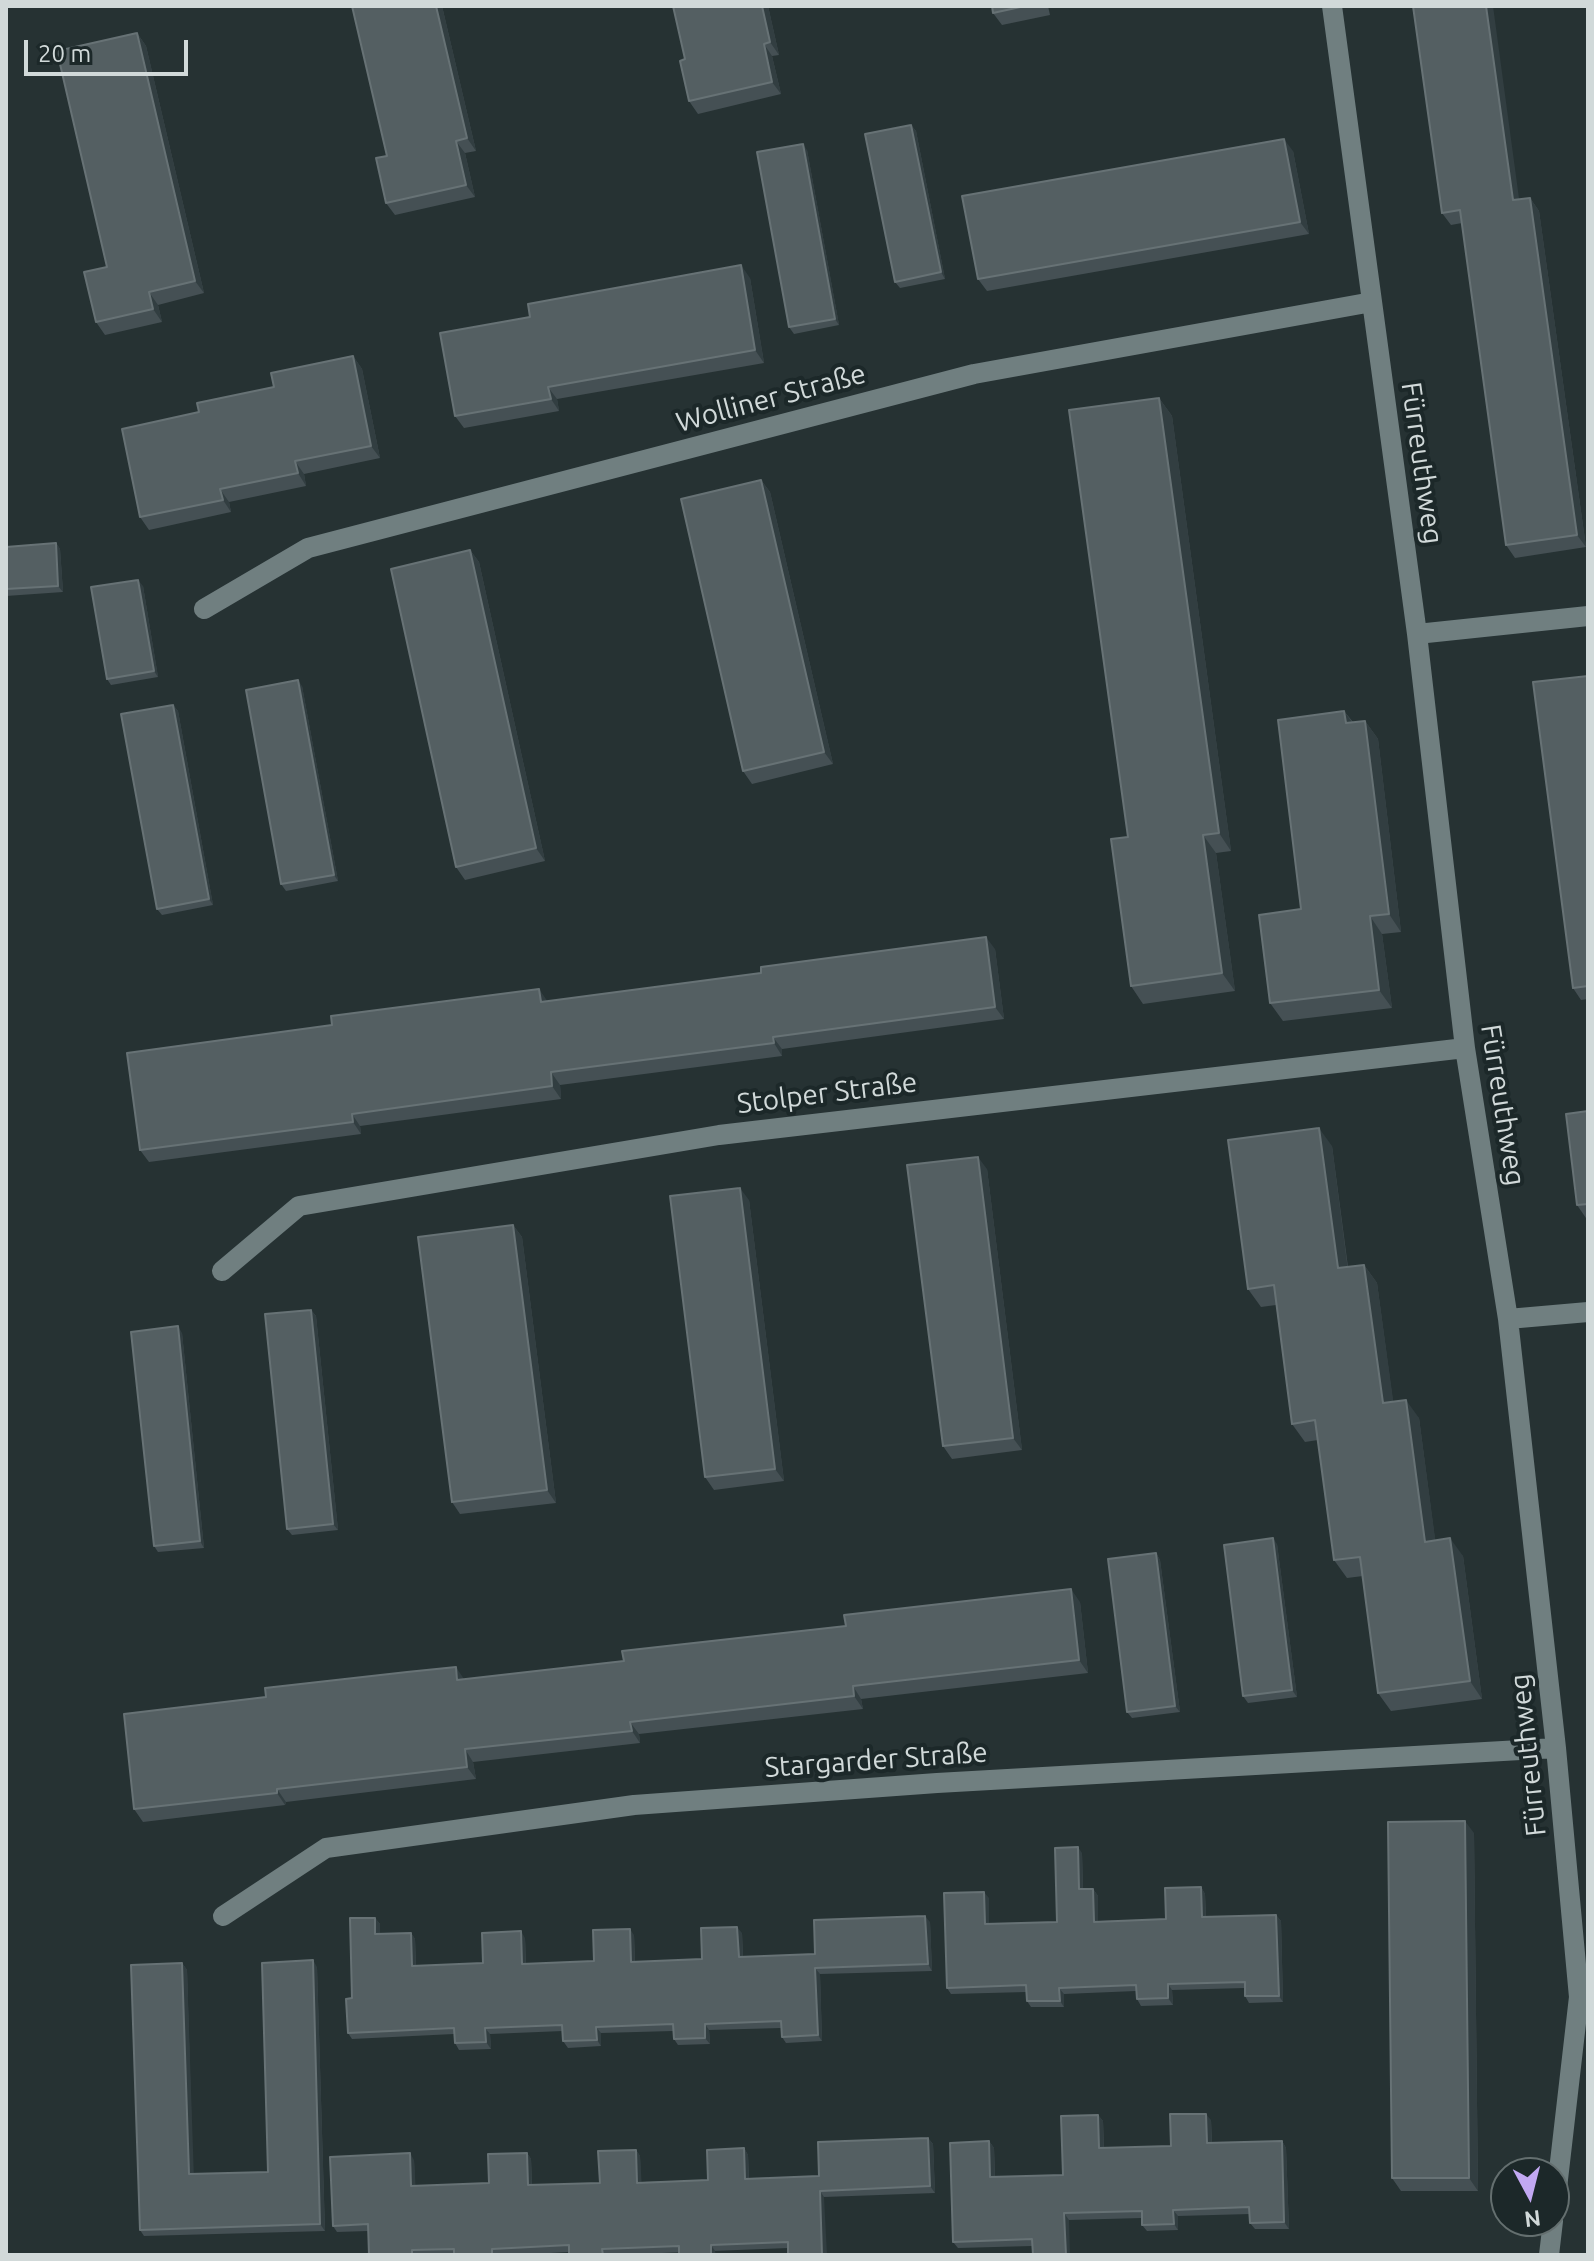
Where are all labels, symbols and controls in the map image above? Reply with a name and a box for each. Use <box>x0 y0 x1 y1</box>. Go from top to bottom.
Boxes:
scale bar <box>28 24 192 74</box>
text: 20 m <box>38 40 91 67</box>
street label: Wolliner Straße <box>673 357 869 439</box>
street label: Fürreuthweg <box>1394 380 1450 546</box>
street label: Fürreuthweg <box>1474 1022 1532 1188</box>
street label: Stolper Straße <box>735 1065 919 1121</box>
street label: Fürreuthweg <box>1503 1672 1553 1838</box>
street label: Stargarder Straße <box>763 1735 989 1785</box>
north arrow <box>1490 2157 1570 2237</box>
text: N <box>1523 2206 1542 2233</box>

